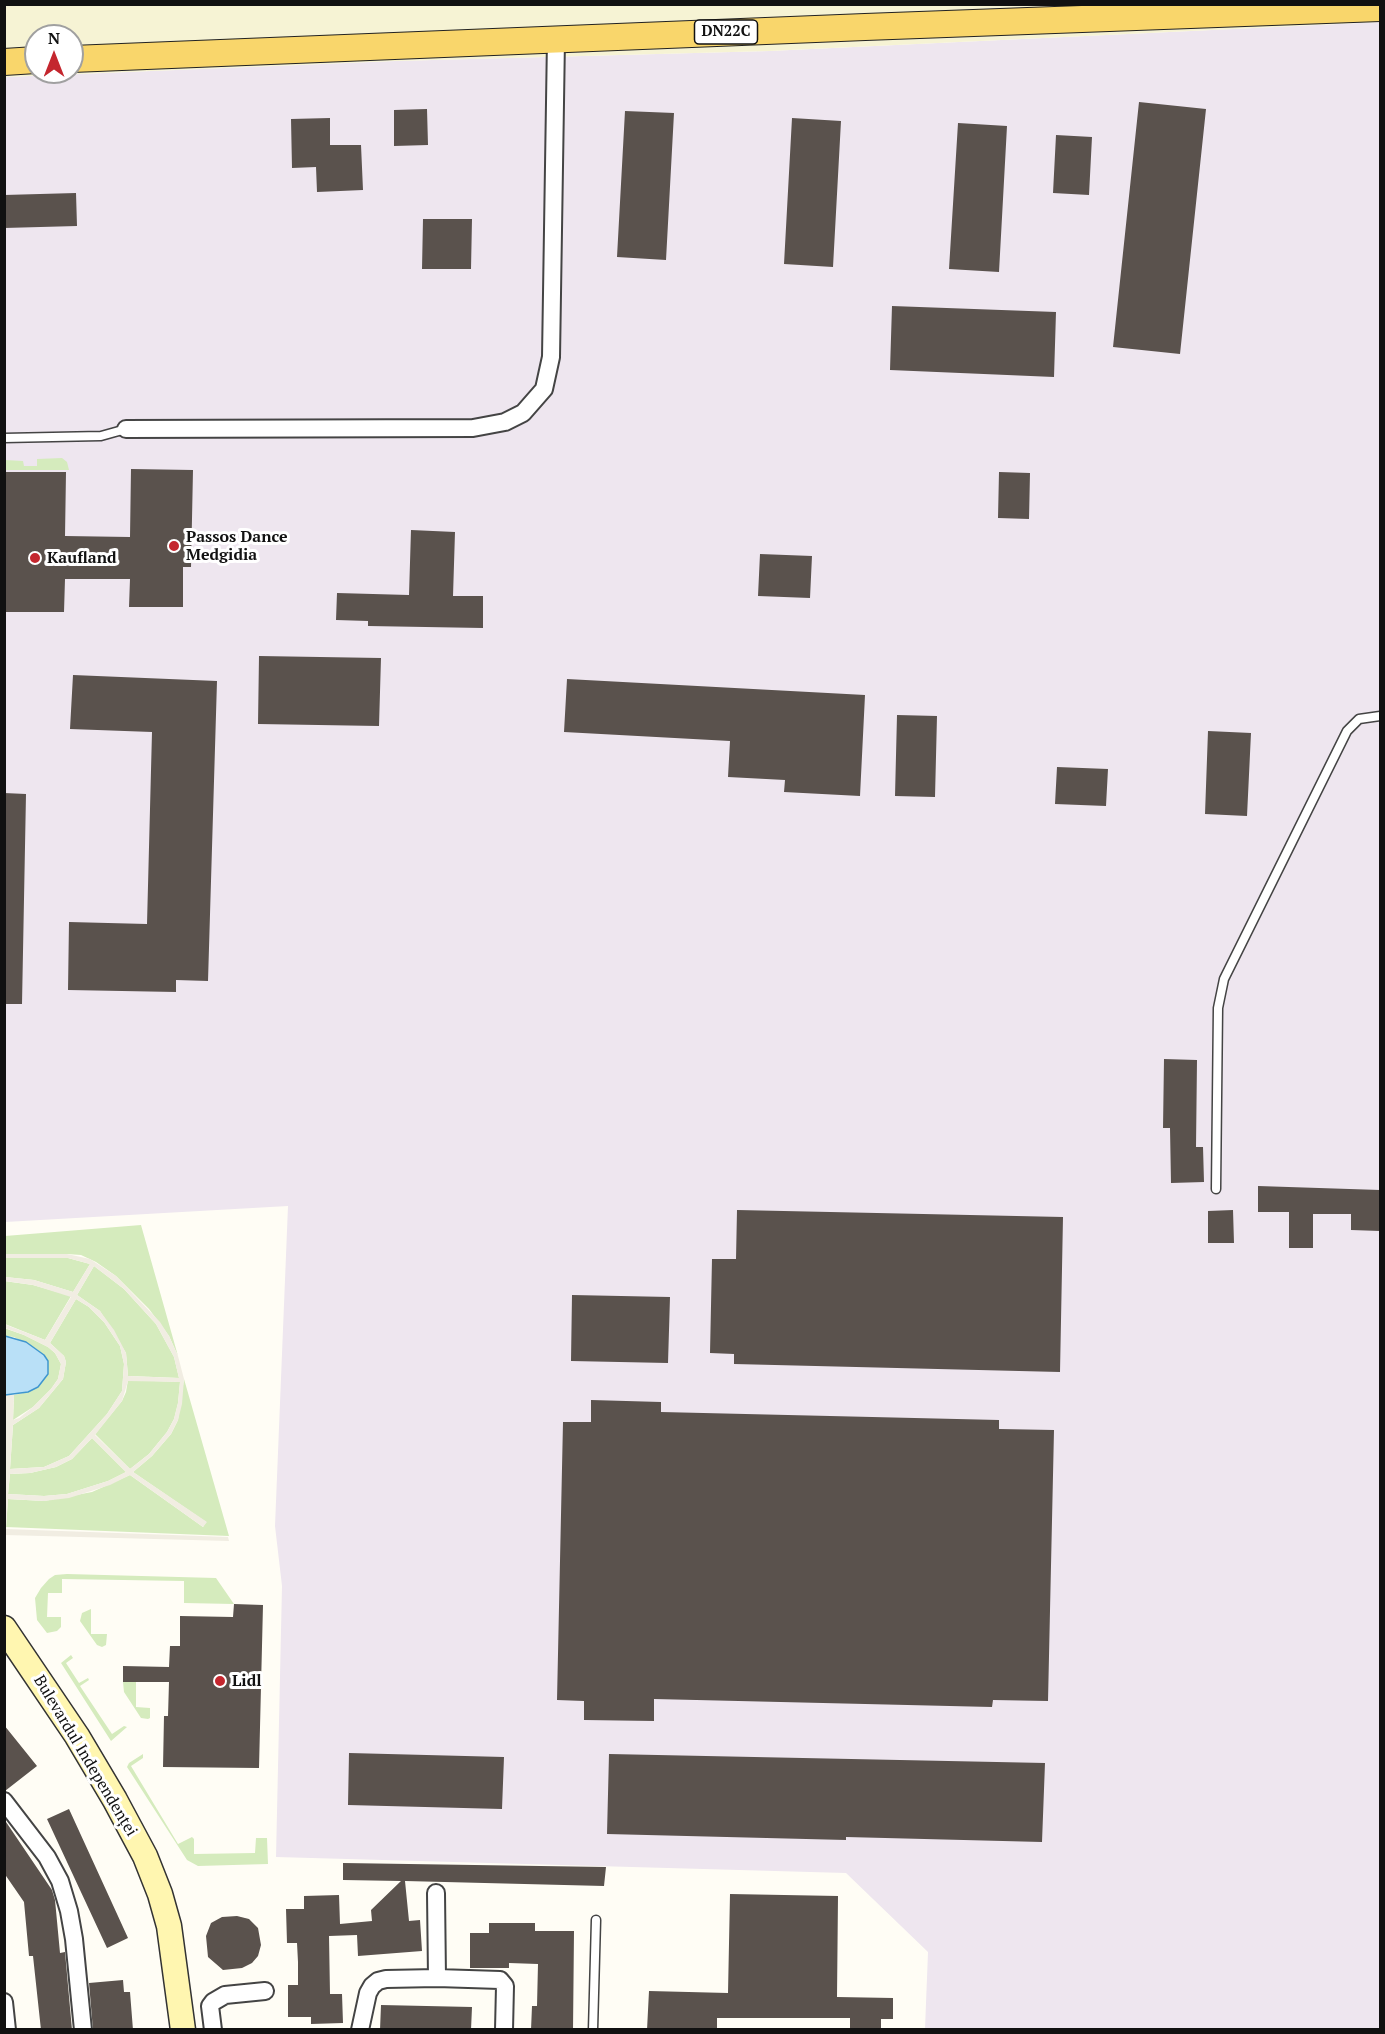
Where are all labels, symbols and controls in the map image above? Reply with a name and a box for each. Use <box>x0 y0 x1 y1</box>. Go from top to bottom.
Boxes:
road number: DN22C <box>694 20 758 44</box>
north arrow <box>24 24 84 84</box>
text: N <box>48 27 60 49</box>
place label: Passos Dance Medgidia <box>186 527 288 565</box>
marker: Passos Dance Medgidia <box>167 539 181 553</box>
place label: Kaufland <box>47 548 117 568</box>
marker: Kaufland <box>28 551 42 565</box>
place label: Lidl <box>232 1671 262 1691</box>
street label: Bulevardul Independenței <box>29 1672 141 1840</box>
marker: Lidl <box>213 1674 227 1688</box>

